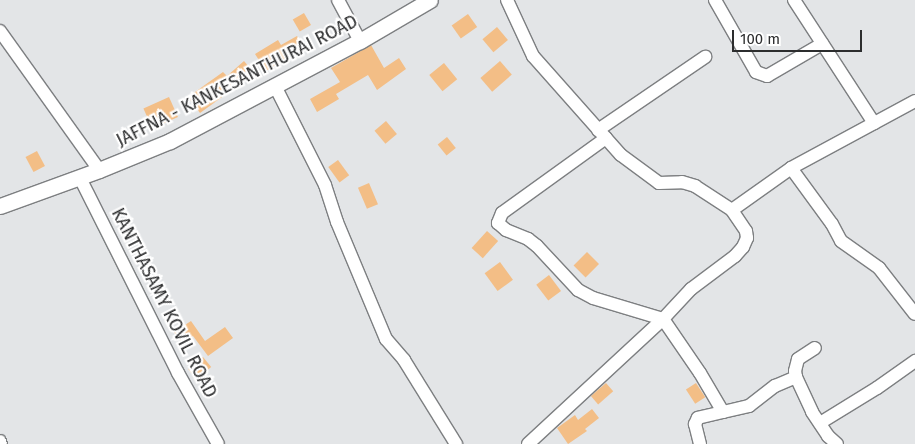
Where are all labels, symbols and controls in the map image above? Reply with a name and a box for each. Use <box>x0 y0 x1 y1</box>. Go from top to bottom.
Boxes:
street label: JAFFNA - KANKESANTHURAI ROAD <box>113 11 361 151</box>
scale bar <box>735 20 865 52</box>
text: 100 m <box>740 30 780 48</box>
street label: KANTHASAMY KOVIL ROAD <box>107 204 221 402</box>

